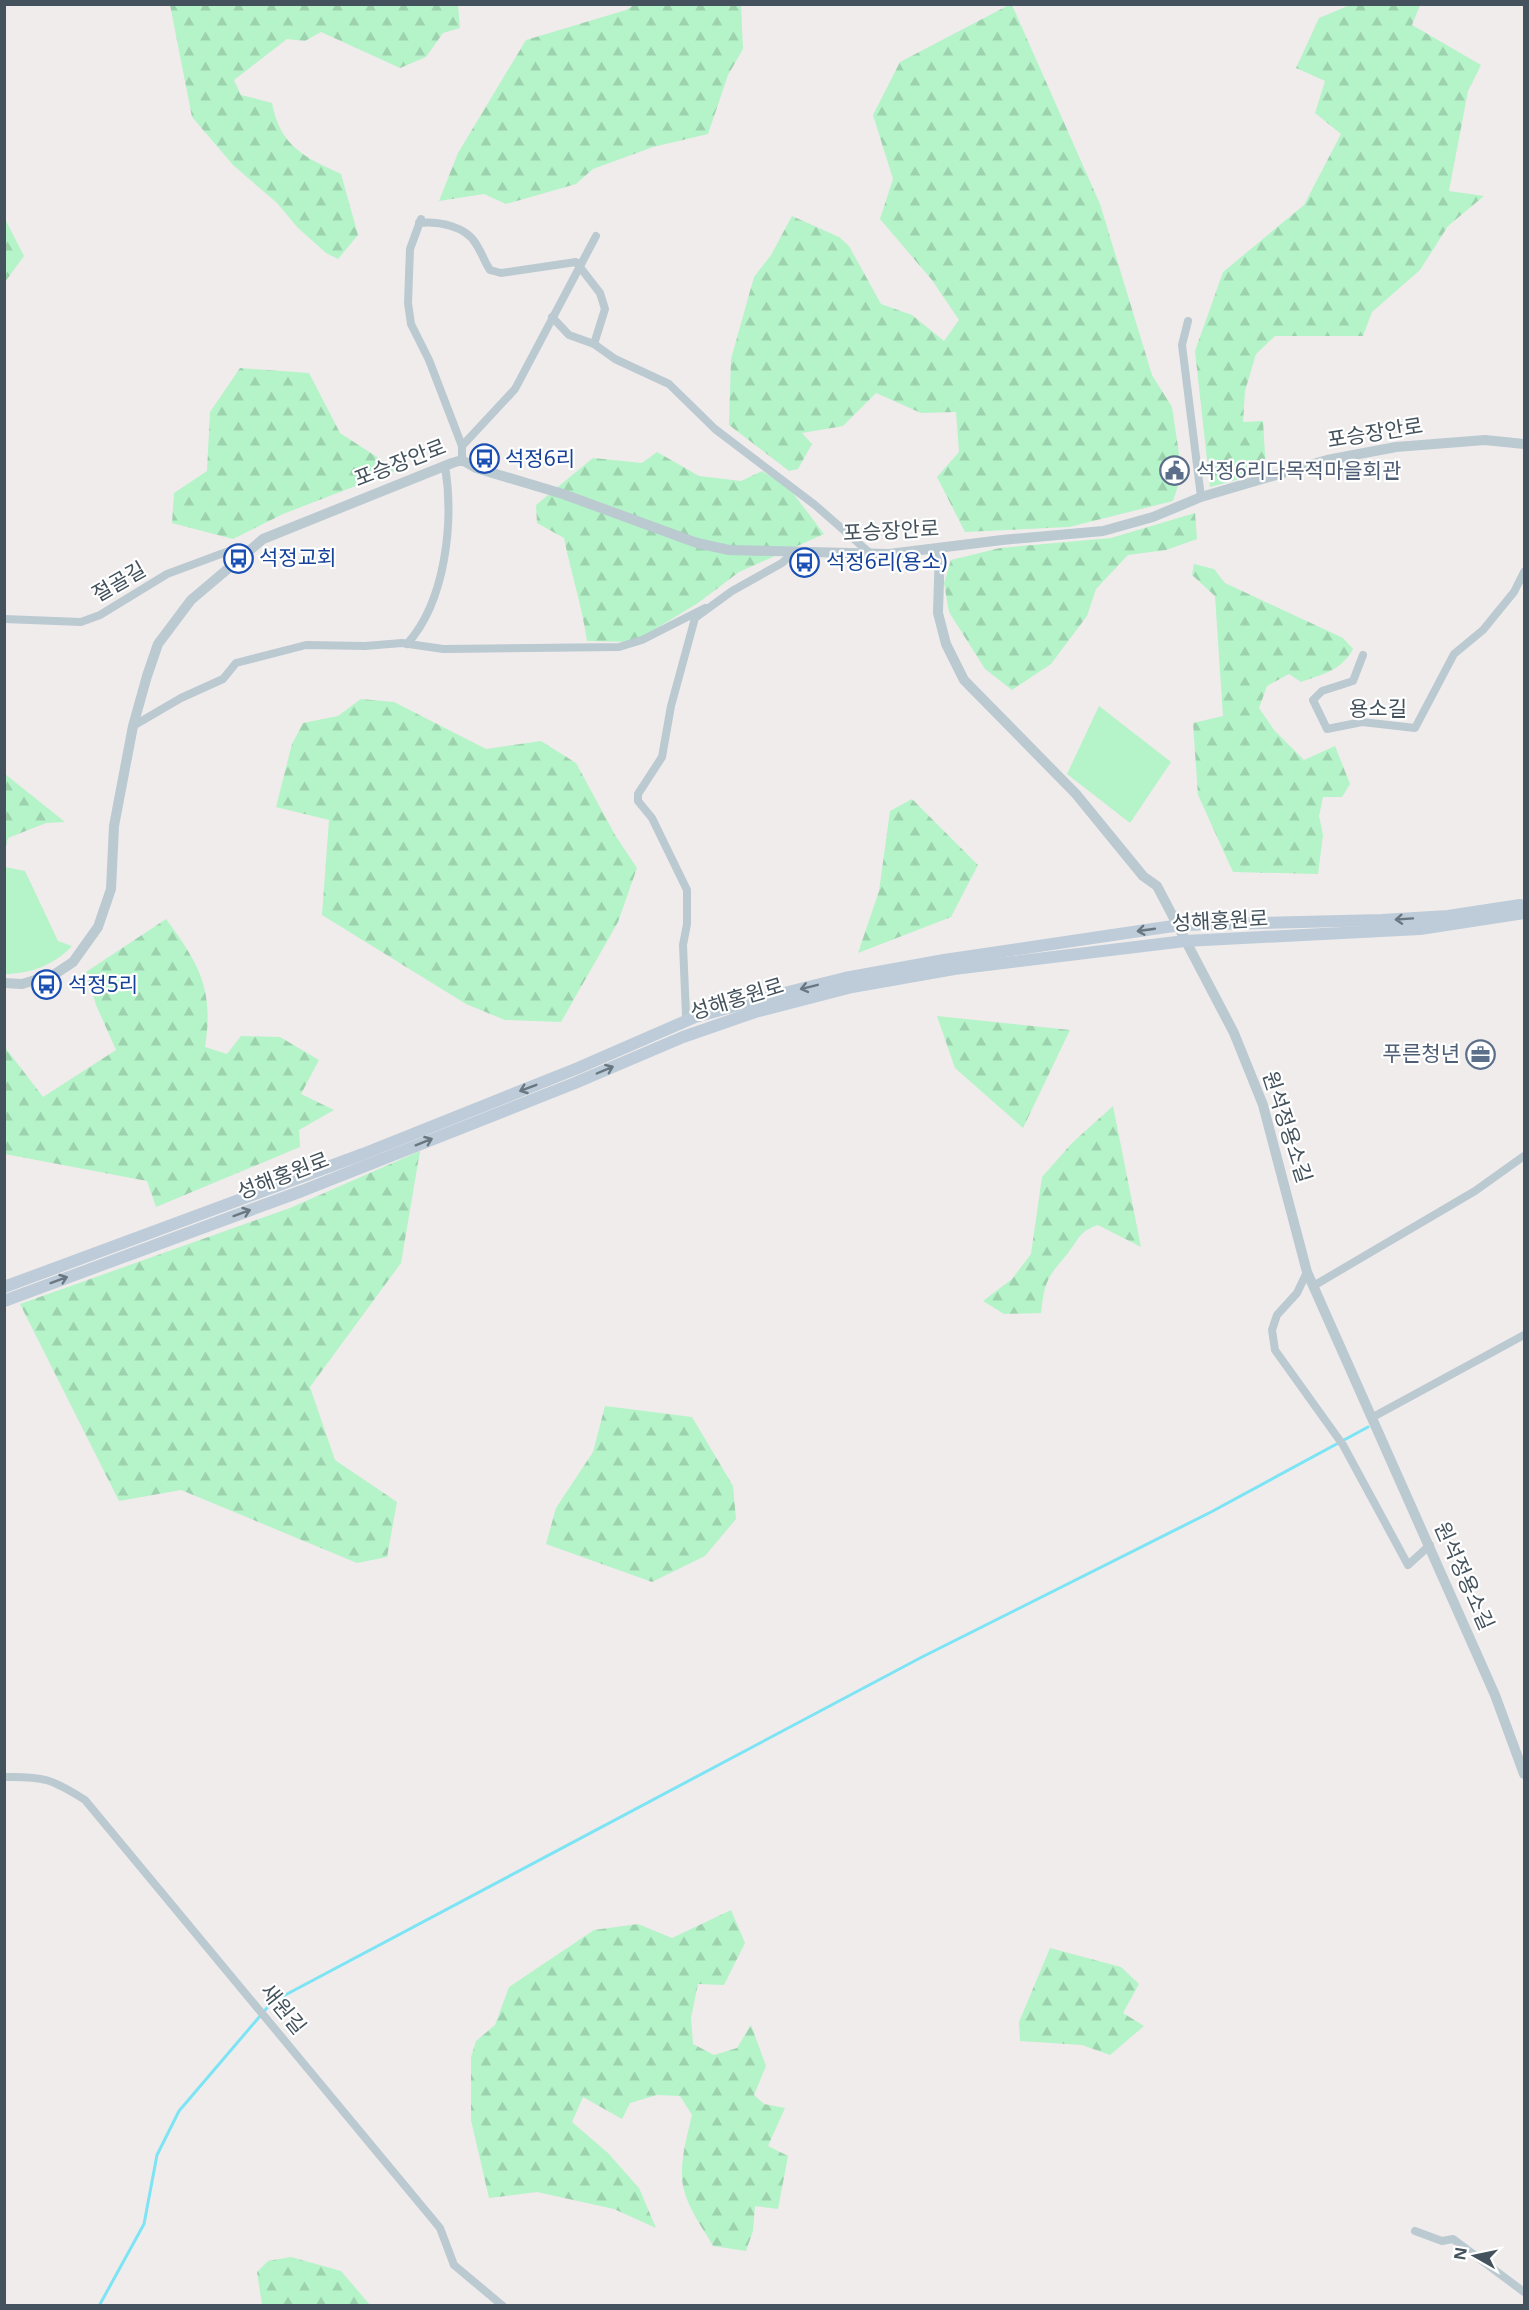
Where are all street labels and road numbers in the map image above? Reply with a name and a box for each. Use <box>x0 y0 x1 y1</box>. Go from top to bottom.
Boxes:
street label: 포승장안로 <box>1325 411 1425 453</box>
street label: 포승장안로 <box>350 432 450 492</box>
street label: 포승장안로 <box>842 513 940 547</box>
street label: 절골길 <box>86 555 151 608</box>
street label: 용소길 <box>1349 694 1407 722</box>
street label: 성해홍원로 <box>1171 903 1269 937</box>
street label: 성해홍원로 <box>686 971 787 1026</box>
street label: 원석정용소길 <box>1257 1067 1319 1186</box>
street label: 성해홍원로 <box>233 1145 333 1205</box>
street label: 원석정용소길 <box>1429 1517 1501 1634</box>
street label: 새원길 <box>255 1977 313 2040</box>

